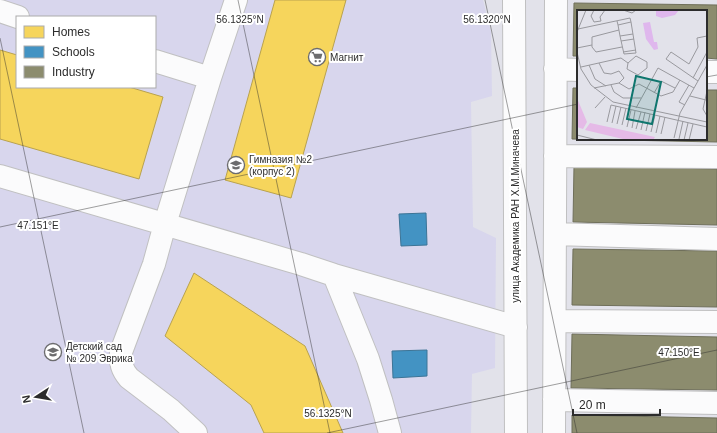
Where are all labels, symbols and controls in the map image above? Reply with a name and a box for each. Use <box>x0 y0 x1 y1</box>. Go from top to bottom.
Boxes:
inset map <box>577 10 707 140</box>
text: 56.1325°N <box>216 14 264 25</box>
text: 56.1320°N <box>463 14 511 25</box>
legend <box>16 16 156 88</box>
text: Homes <box>52 25 90 39</box>
text: Schools <box>52 45 95 59</box>
supermarket icon: Магнит <box>307 47 327 67</box>
place label: Магнит <box>330 52 364 63</box>
text: Industry <box>52 65 95 79</box>
street label: улица Академика РАН Х.М.Миначева <box>510 129 521 303</box>
place label: Гимназия №2 (корпус 2) <box>249 154 312 177</box>
school or university icon: Гимназия №2 (корпус 2) <box>226 155 246 175</box>
text: 47.151°E <box>17 220 59 231</box>
place label: Детский сад № 209 Эврика <box>66 341 133 364</box>
school or university icon: Детский сад № 209 Эврика <box>43 342 63 362</box>
text: 47.150°E <box>658 347 700 358</box>
north arrow <box>16 377 56 417</box>
scale bar <box>573 391 660 417</box>
text: N <box>20 394 33 404</box>
text: 20 m <box>579 398 606 412</box>
text: 56.1325°N <box>304 408 352 419</box>

